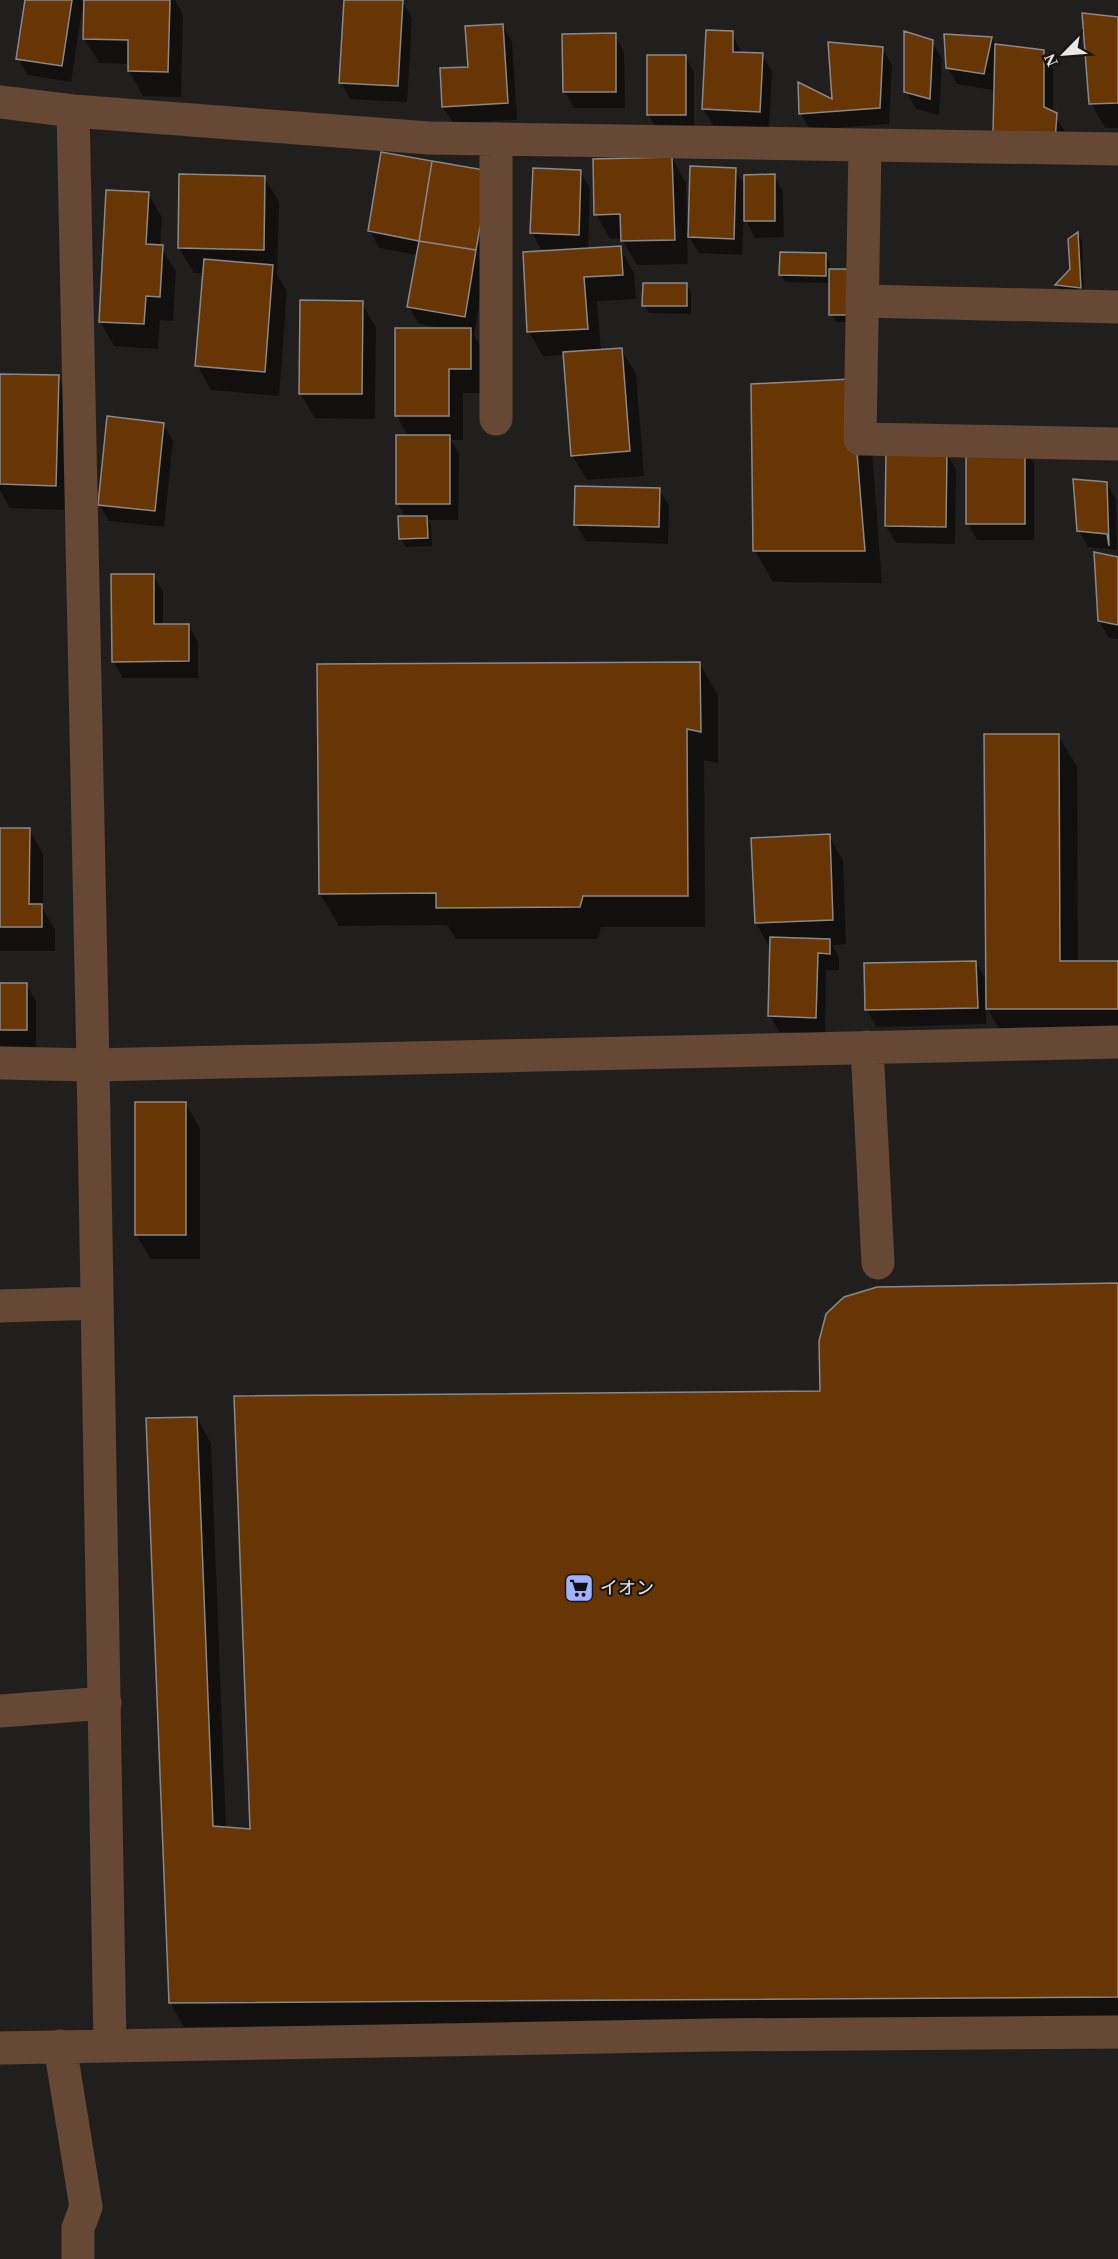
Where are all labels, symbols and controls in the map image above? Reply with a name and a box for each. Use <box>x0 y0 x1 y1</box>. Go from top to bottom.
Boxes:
north arrow <box>1034 24 1094 84</box>
text: N <box>1041 51 1061 69</box>
supermarket icon: イオン <box>563 1572 595 1604</box>
place label: イオン <box>600 1578 654 1598</box>

